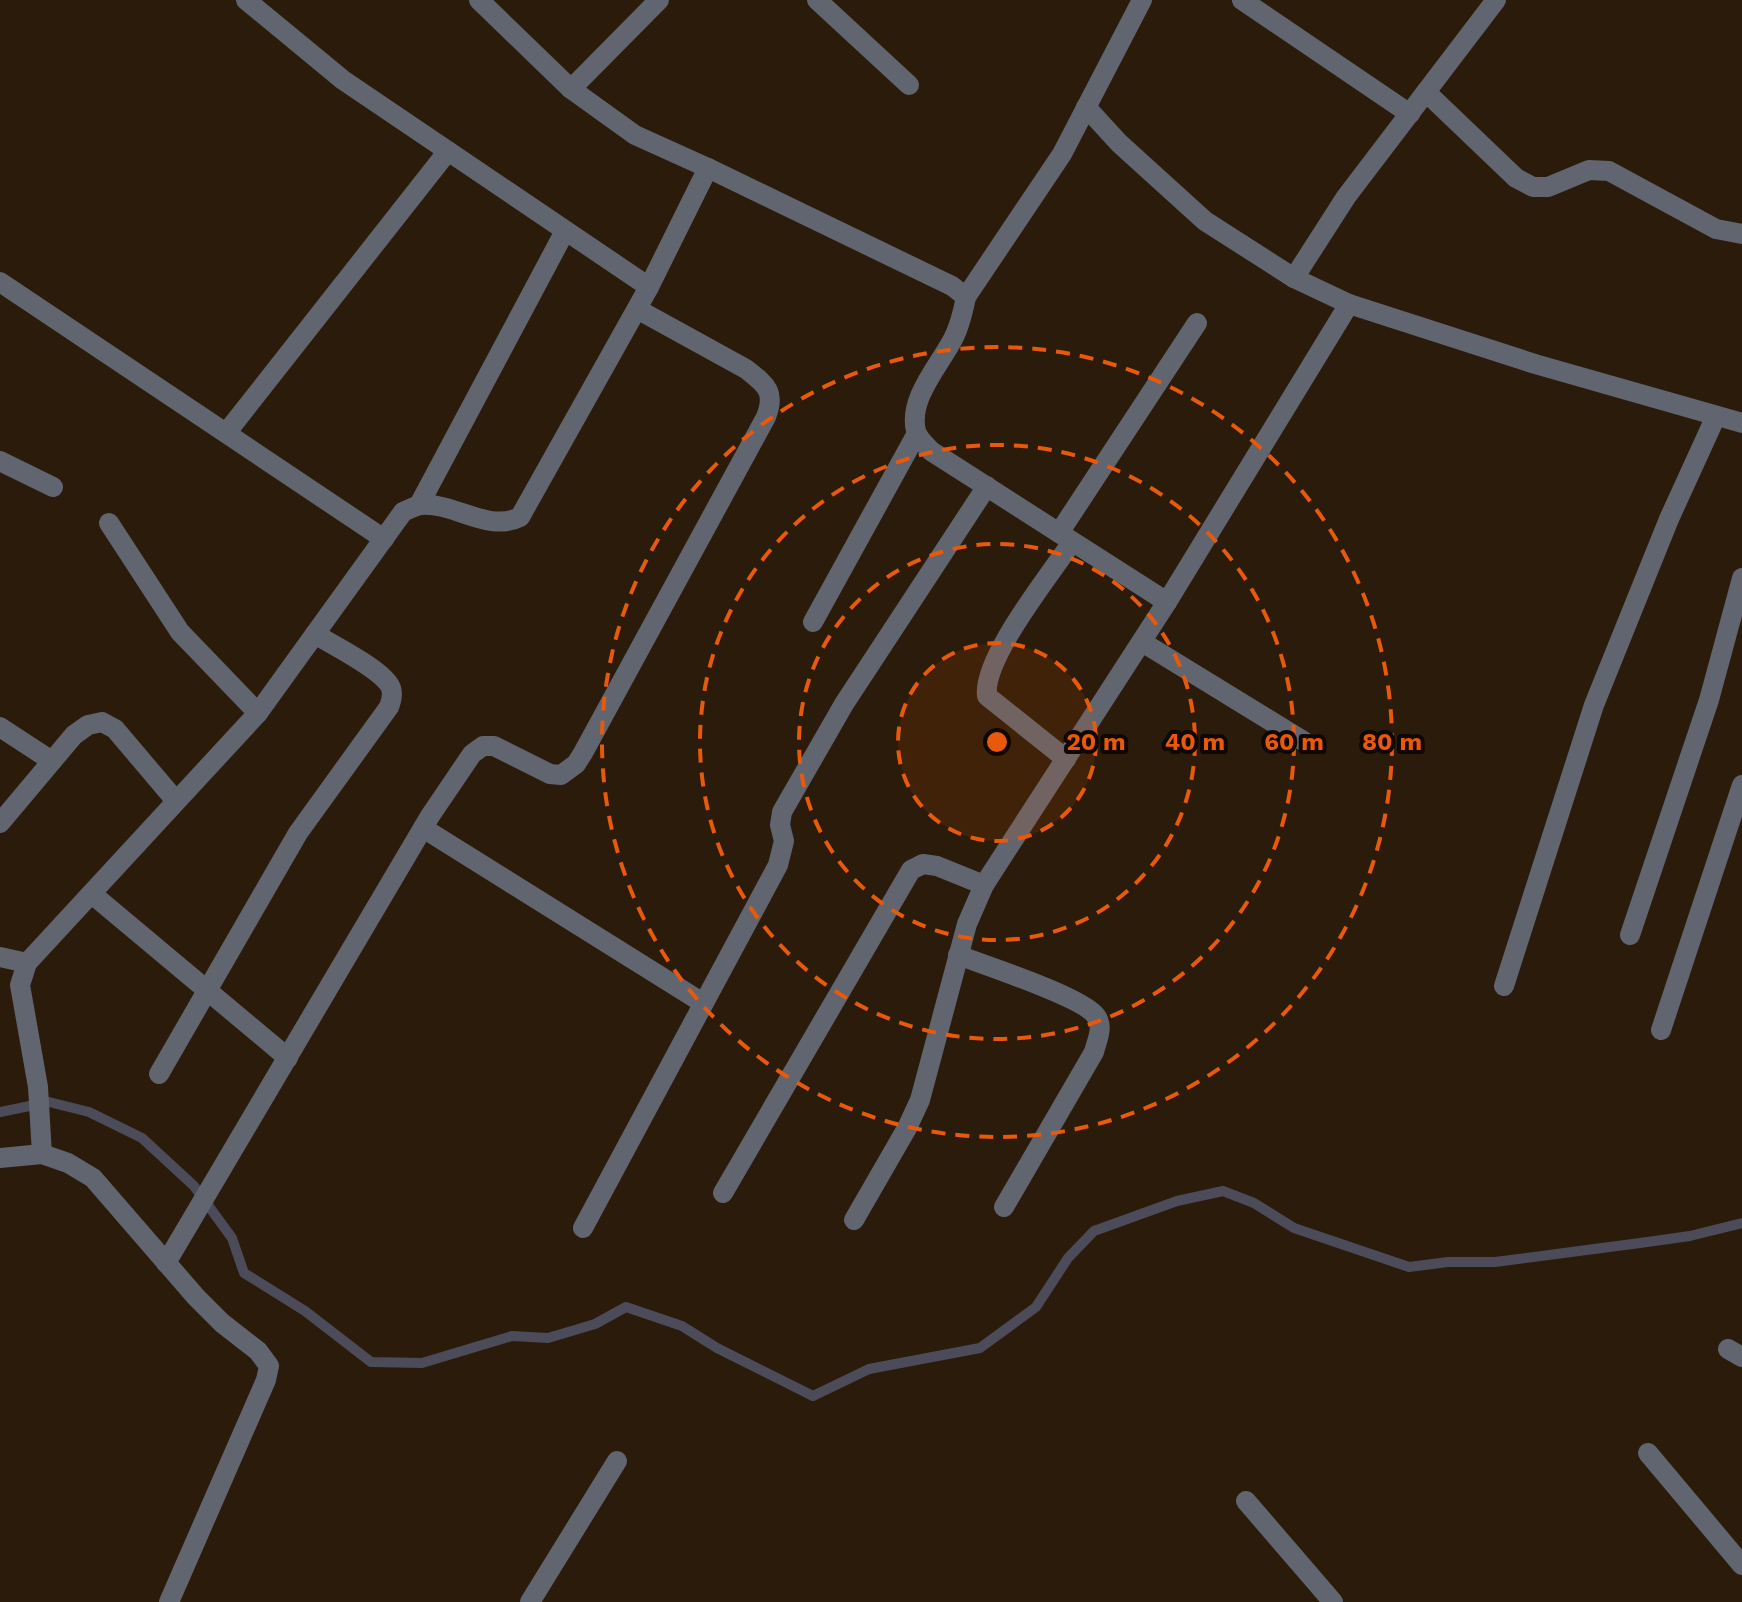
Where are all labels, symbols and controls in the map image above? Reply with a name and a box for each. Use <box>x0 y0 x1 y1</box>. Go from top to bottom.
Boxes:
centre of rings <box>983 728 1011 756</box>
text: 20 m <box>1066 728 1126 756</box>
text: 40 m <box>1165 728 1225 756</box>
text: 60 m <box>1264 728 1324 756</box>
text: 80 m <box>1362 728 1422 756</box>

